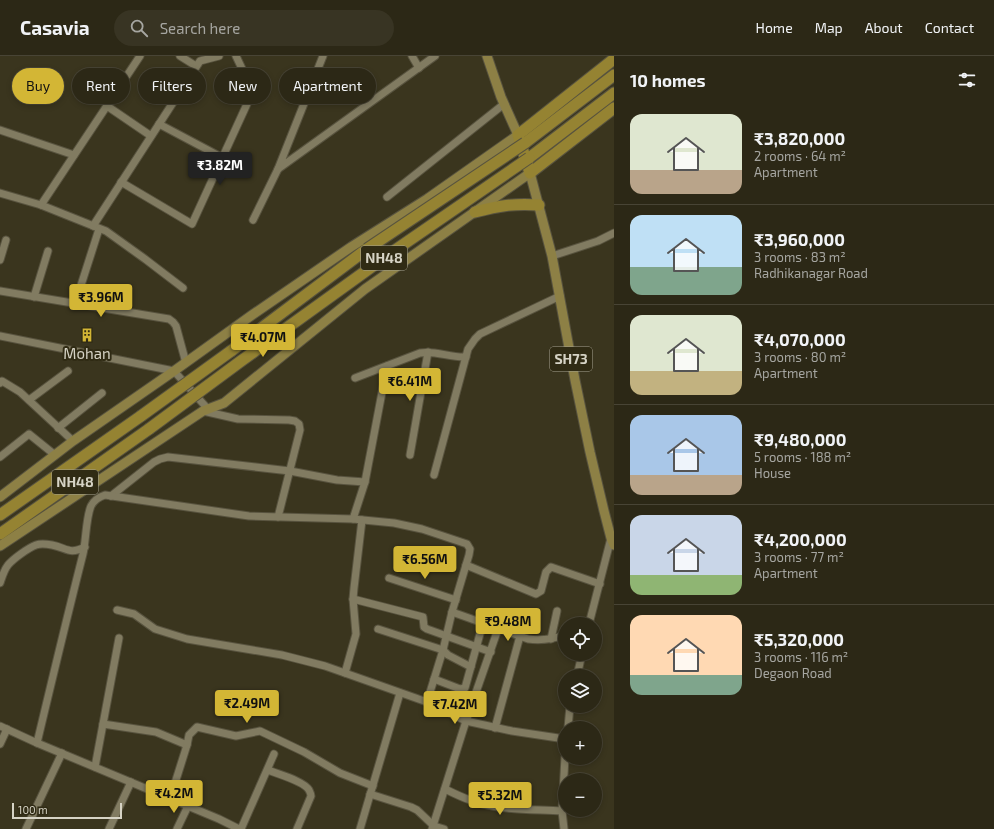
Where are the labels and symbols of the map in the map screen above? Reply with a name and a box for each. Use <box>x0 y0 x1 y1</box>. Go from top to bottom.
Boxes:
pin: ₹3.82M <box>187 152 253 186</box>
road number: NH48 <box>361 246 407 270</box>
pin: ₹3.96M <box>68 284 134 318</box>
pin: ₹4.07M <box>230 324 296 358</box>
building icon: Mohan <box>79 327 95 343</box>
place label: Mohan <box>63 344 111 362</box>
road number: SH73 <box>550 347 592 371</box>
pin: ₹6.41M <box>377 368 443 402</box>
road number: NH48 <box>52 470 98 494</box>
pin: ₹6.56M <box>392 546 458 580</box>
pin: ₹9.48M <box>475 608 541 642</box>
pin: ₹2.49M <box>214 690 280 724</box>
pin: ₹7.42M <box>422 691 488 725</box>
pin: ₹4.2M <box>146 780 202 814</box>
pin: ₹5.32M <box>467 782 533 816</box>
scale bar <box>12 801 122 820</box>

